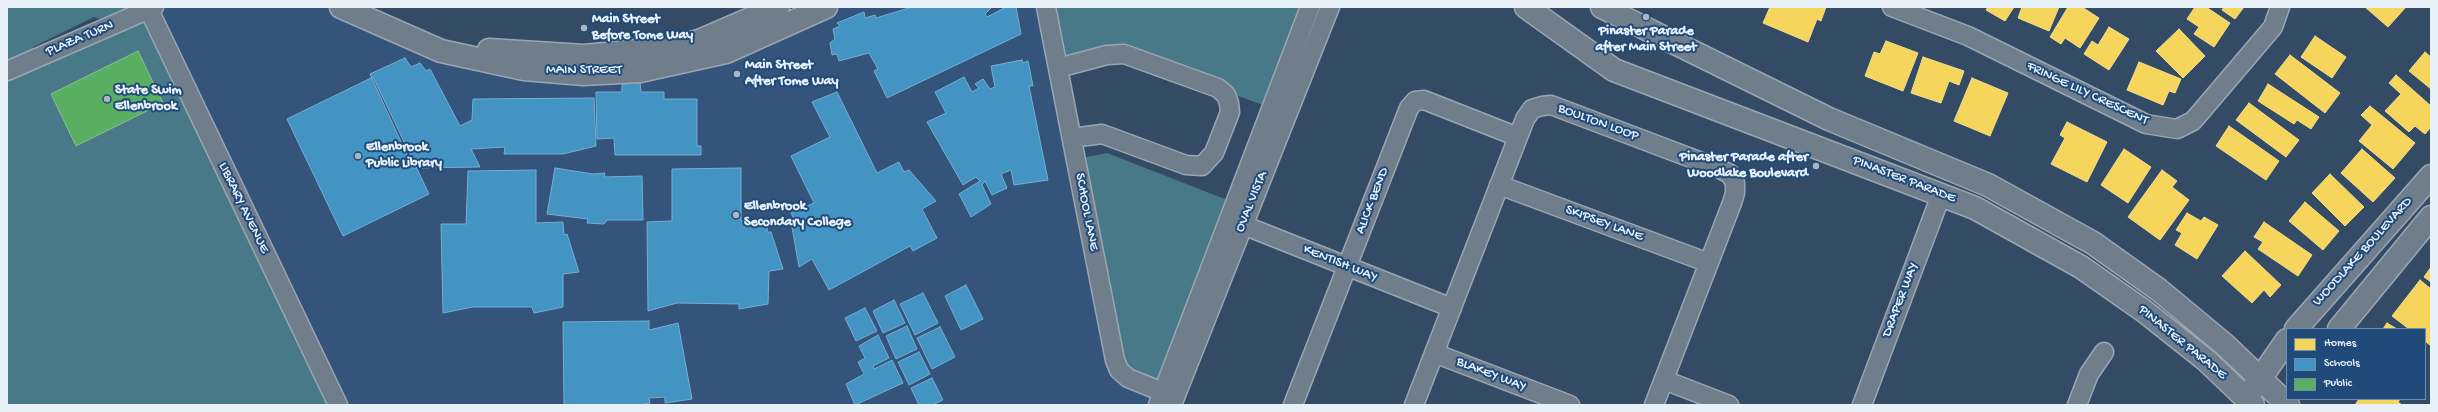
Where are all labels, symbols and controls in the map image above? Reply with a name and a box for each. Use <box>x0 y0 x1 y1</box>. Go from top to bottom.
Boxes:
place label: Main Street Before Tome Way <box>592 12 693 44</box>
marker: Pinaster Parade after Main Street <box>1641 12 1651 22</box>
street label: PLAZA TURN <box>44 17 116 61</box>
marker: Main Street Before Tome Way <box>579 23 589 33</box>
place label: Pinaster Parade after Main Street <box>1595 24 1697 56</box>
place label: Main Street After Tome Way <box>745 58 838 90</box>
street label: FRINGE LILY CRESCENT <box>2024 58 2150 130</box>
street label: MAIN STREET <box>546 63 622 79</box>
marker: Main Street After Tome Way <box>732 69 742 79</box>
place label: State Swim Ellenbrook <box>115 83 182 116</box>
marker: State Swim Ellenbrook <box>102 94 112 104</box>
street label: BOULTON LOOP <box>1555 101 1641 145</box>
place label: Ellenbrook Public Library <box>366 140 442 172</box>
place label: Pinaster Parade after Woodlake Boulevard <box>1680 150 1808 182</box>
marker: Ellenbrook Public Library <box>353 151 363 161</box>
street label: PINASTER PARADE <box>1850 153 1958 207</box>
street label: LIBRARY AVENUE <box>214 160 272 256</box>
marker: Pinaster Parade after Woodlake Boulevard <box>1811 161 1821 171</box>
street label: ALICK BEND <box>1353 166 1393 236</box>
street label: OVAL VISTA <box>1232 169 1272 235</box>
street label: SCHOOL LANE <box>1070 172 1102 252</box>
street label: WOODLAKE BOULEVARD <box>2310 194 2416 310</box>
place label: Ellenbrook Secondary College <box>744 199 851 232</box>
street label: SKIPSEY LANE <box>1563 202 1645 246</box>
marker: Ellenbrook Secondary College <box>731 210 741 220</box>
street label: KENTISH WAY <box>1300 241 1380 287</box>
street label: DRAPER WAY <box>1879 260 1923 340</box>
street label: PINASTER PARADE <box>2134 302 2230 384</box>
legend <box>2286 328 2426 400</box>
text: Homes <box>2324 337 2356 351</box>
street label: BLAKEY WAY <box>1454 354 1528 396</box>
text: Schools <box>2324 357 2360 371</box>
text: Public <box>2324 377 2352 391</box>

